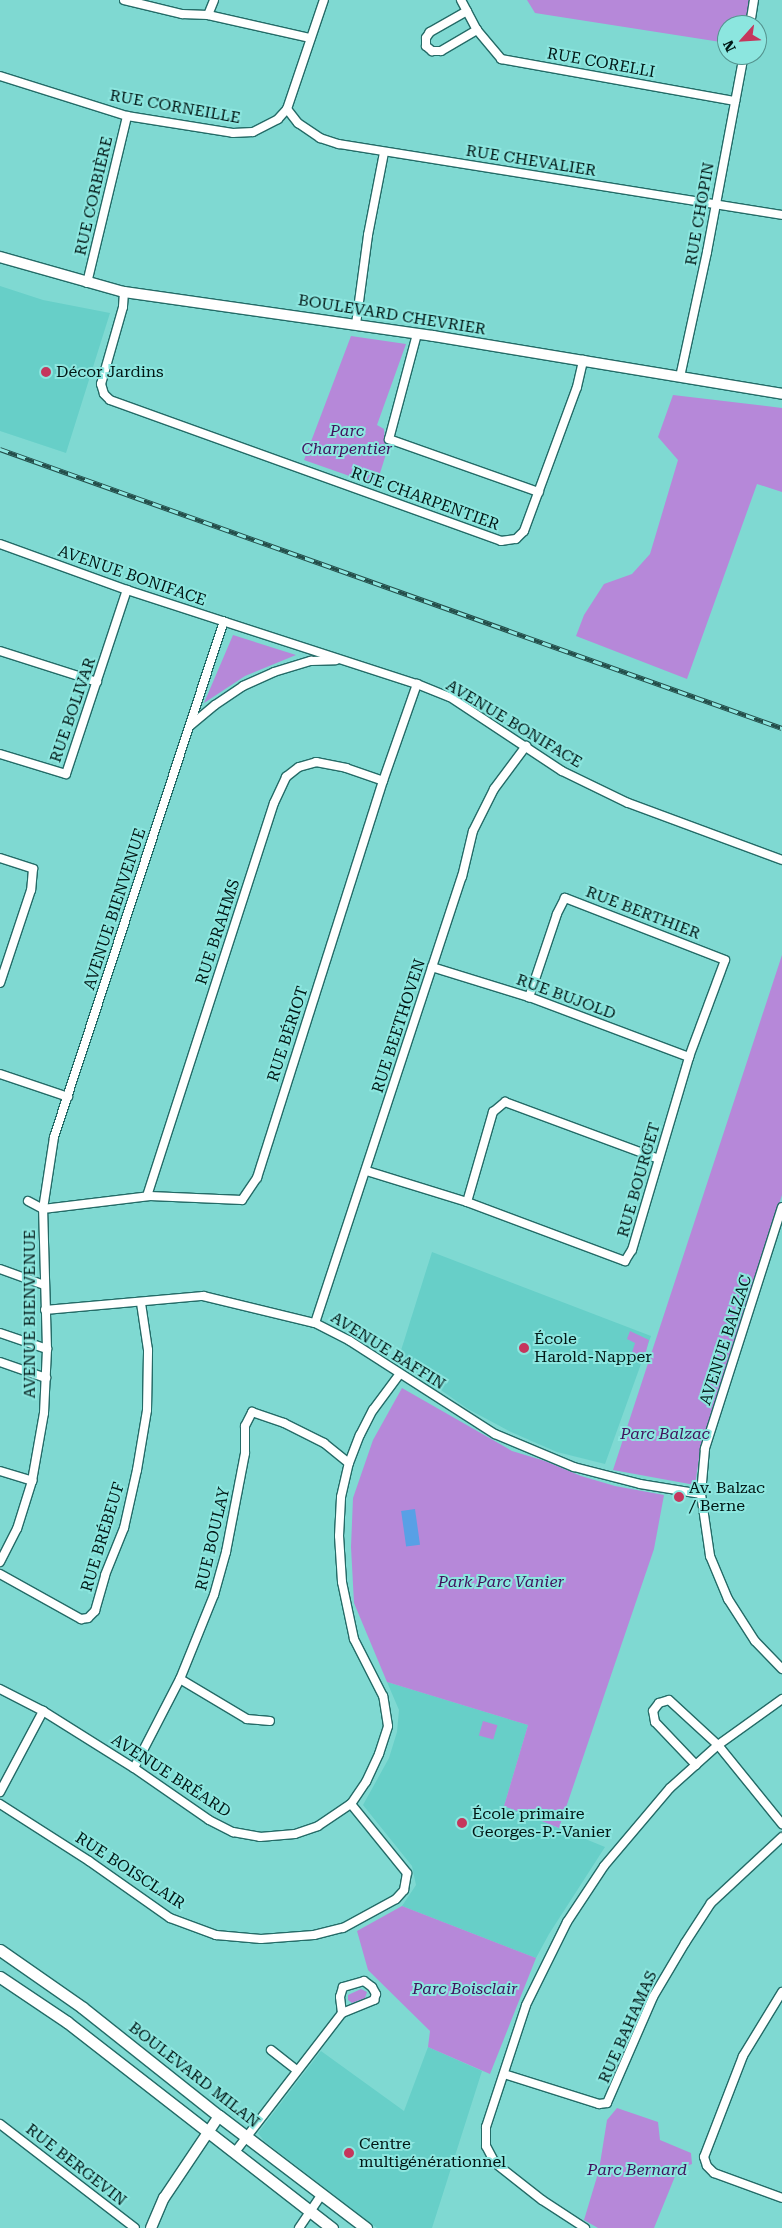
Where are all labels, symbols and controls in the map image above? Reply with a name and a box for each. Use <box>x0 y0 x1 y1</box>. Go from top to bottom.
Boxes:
north arrow <box>717 15 767 65</box>
text: N <box>720 38 739 54</box>
street label: RUE CORELLI <box>545 44 657 82</box>
street label: RUE CORNEILLE <box>108 86 242 128</box>
street label: RUE CORBIÈRE <box>71 135 117 257</box>
street label: RUE CHEVALIER <box>464 141 598 181</box>
street label: RUE CHOPIN <box>681 161 719 267</box>
street label: BOULEVARD CHEVRIER <box>297 291 487 339</box>
place label: Décor Jardins <box>56 362 164 382</box>
marker: Décor Jardins <box>40 366 52 378</box>
park label: Parc Charpentier <box>301 421 393 459</box>
street label: RUE CHARPENTIER <box>348 463 502 535</box>
street label: AVENUE BONIFACE <box>55 542 209 610</box>
street label: RUE BOLIVAR <box>46 655 100 765</box>
street label: AVENUE BONIFACE <box>442 676 586 772</box>
street label: AVENUE BIENVENUE <box>80 826 150 992</box>
street label: RUE BRAHMS <box>192 877 244 987</box>
street label: RUE BERTHIER <box>583 882 703 944</box>
street label: RUE BEETHOVEN <box>368 957 430 1095</box>
street label: RUE BUJOLD <box>514 970 618 1024</box>
street label: RUE BÉRIOT <box>264 984 312 1084</box>
street label: RUE BOURGET <box>613 1120 665 1240</box>
street label: AVENUE BIENVENUE <box>20 1230 40 1398</box>
street label: AVENUE BALZAC <box>696 1273 756 1407</box>
street label: AVENUE BAFFIN <box>327 1308 449 1394</box>
place label: École Harold-Napper <box>534 1329 652 1367</box>
marker: École Harold-Napper <box>518 1342 530 1354</box>
park label: Parc Balzac <box>620 1424 710 1444</box>
place label: Av. Balzac / Berne <box>689 1478 765 1516</box>
street label: RUE BRÉBEUF <box>77 1480 129 1594</box>
street label: RUE BOULAY <box>192 1485 234 1593</box>
marker: Av. Balzac / Berne <box>673 1491 685 1503</box>
park label: Park Parc Vanier <box>438 1572 564 1592</box>
street label: AVENUE BRÉARD <box>108 1730 234 1822</box>
place label: École primaire Georges-P.-Vanier <box>472 1804 611 1842</box>
marker: École primaire Georges-P.-Vanier <box>456 1817 468 1829</box>
street label: RUE BOISCLAIR <box>72 1828 188 1914</box>
street label: RUE BAHAMAS <box>595 1968 661 2086</box>
park label: Parc Boisclair <box>412 1979 518 1999</box>
street label: BOULEVARD MILAN <box>125 2018 263 2132</box>
street label: RUE BERGEVIN <box>22 2120 130 2210</box>
place label: Centre multigénérationnel <box>359 2134 506 2172</box>
marker: Centre multigénérationnel <box>343 2147 355 2159</box>
park label: Parc Bernard <box>587 2160 687 2180</box>

